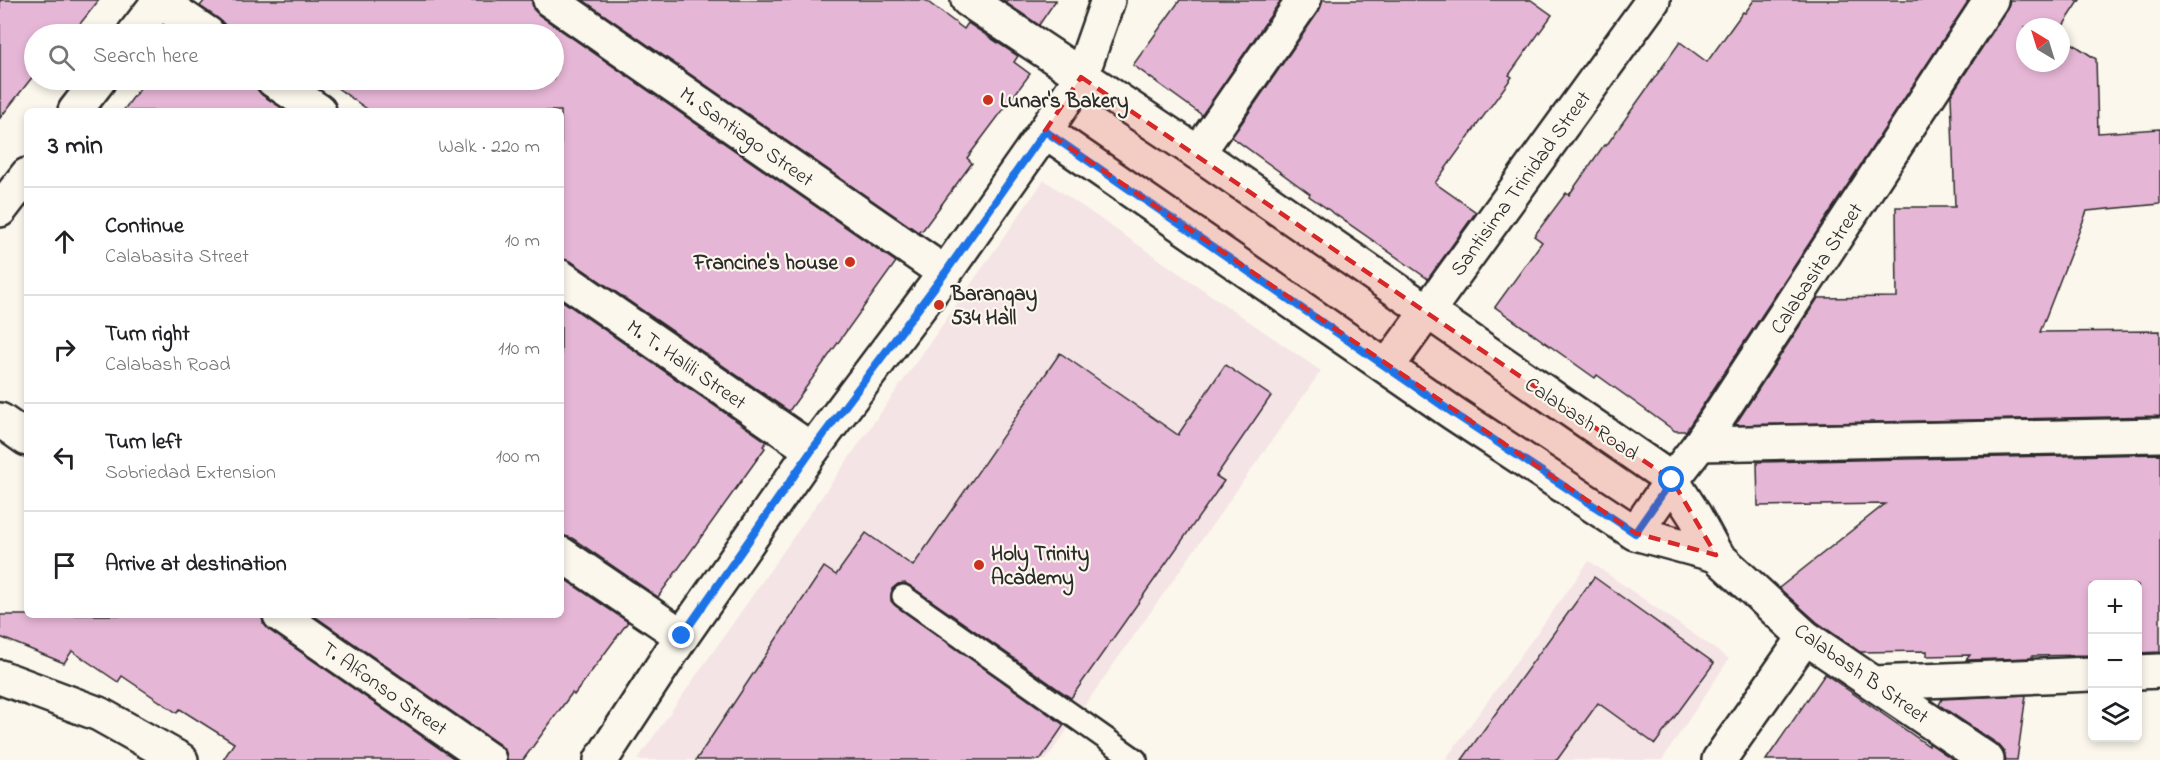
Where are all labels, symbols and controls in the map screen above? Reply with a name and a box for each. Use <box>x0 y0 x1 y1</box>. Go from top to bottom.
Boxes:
north arrow <box>2016 18 2070 72</box>
search box <box>24 24 564 90</box>
icon: search <box>45 41 78 74</box>
text: Search here <box>93 41 198 73</box>
street label: M. Santiago Street <box>671 80 819 197</box>
street label: Santisima Trinidad Street <box>1444 85 1599 283</box>
place label: Lunar's Bakery <box>1000 87 1129 119</box>
marker: Lunar's Bakery <box>981 93 995 107</box>
text: 3 min <box>48 128 103 166</box>
text: Walk · 220 m <box>438 133 540 162</box>
street label: Calabasita Street <box>1764 198 1871 341</box>
text: Continue <box>105 211 184 243</box>
icon: ahead <box>48 225 81 258</box>
text: 10 m <box>504 227 540 256</box>
text: Calabasita Street <box>105 243 249 272</box>
place label: Francine's house <box>693 249 839 279</box>
marker: Francine's house <box>843 255 857 269</box>
place label: Barangay 534 Hall <box>950 280 1037 334</box>
marker: Barangay 534 Hall <box>932 298 946 312</box>
street label: M. T. Halili Street <box>620 313 752 418</box>
text: Turn right <box>105 319 190 351</box>
icon: right <box>48 333 81 366</box>
text: 110 m <box>498 335 540 364</box>
text: Calabash Road <box>105 351 230 380</box>
street label: Calabash Road <box>1518 370 1644 469</box>
text: Turn left <box>105 427 182 459</box>
icon: left <box>48 441 81 474</box>
text: 100 m <box>496 443 540 472</box>
text: Sobriedad Extension <box>105 459 276 488</box>
route start <box>1658 466 1684 492</box>
place label: Holy Trinity Academy <box>991 540 1089 596</box>
icon: arrive <box>48 549 81 582</box>
text: Arrive at destination <box>105 549 287 581</box>
marker: Holy Trinity Academy <box>972 558 986 572</box>
map controls <box>2088 580 2142 742</box>
button: + <box>2088 580 2142 634</box>
street label: Calabash B Street <box>1787 617 1934 732</box>
route end <box>668 622 694 648</box>
button: − <box>2088 634 2142 688</box>
street label: T. Alfonso Street <box>315 635 453 744</box>
button: layers <box>2088 688 2142 742</box>

